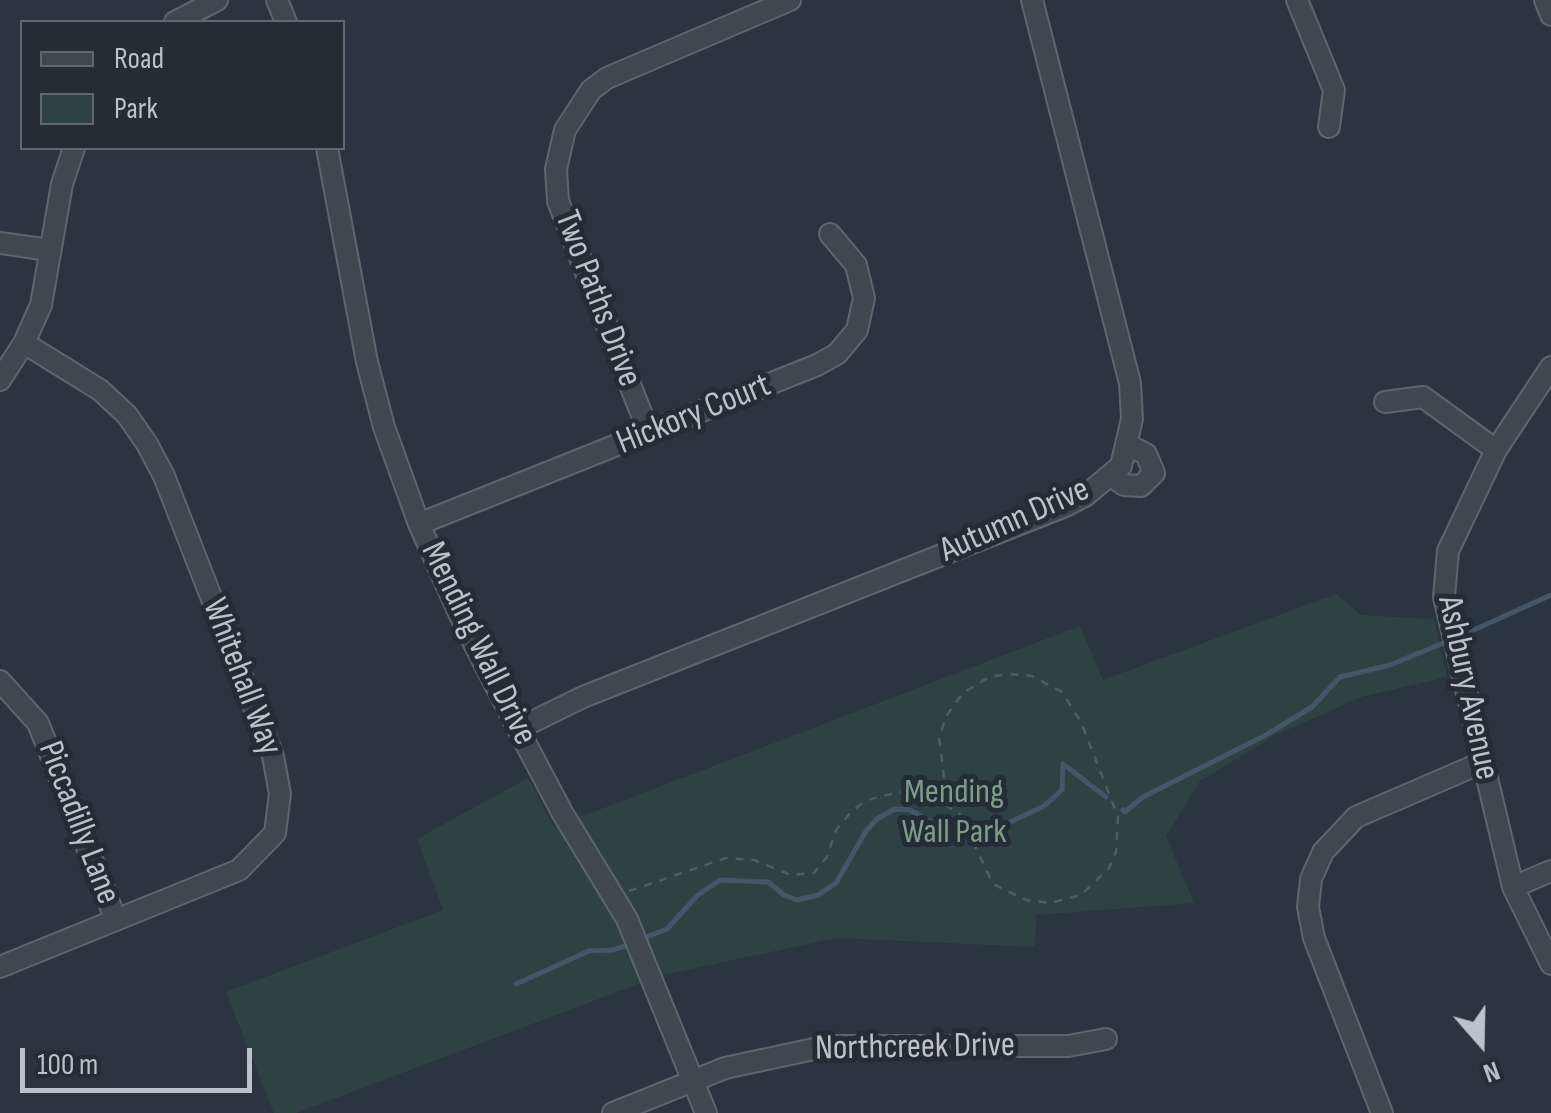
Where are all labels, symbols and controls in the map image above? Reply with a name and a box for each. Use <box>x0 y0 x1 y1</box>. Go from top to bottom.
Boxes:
legend <box>20 20 345 150</box>
text: Road <box>114 41 164 77</box>
text: Park <box>114 91 158 127</box>
street label: Two Paths Drive <box>544 205 650 393</box>
street label: Hickory Court <box>611 365 777 465</box>
street label: Autumn Drive <box>934 469 1096 573</box>
street label: Mending Wall Drive <box>411 536 545 752</box>
street label: Ashbury Avenue <box>1427 592 1507 784</box>
street label: Whitehall Way <box>192 593 290 761</box>
street label: Piccadilly Lane <box>28 736 128 910</box>
park label: Mending Wall Park <box>901 772 1007 854</box>
north arrow <box>1431 993 1531 1093</box>
street label: Northcreek Drive <box>815 1025 1015 1071</box>
scale bar <box>25 1028 258 1090</box>
text: 100 m <box>37 1047 98 1083</box>
text: N <box>1479 1054 1504 1090</box>

